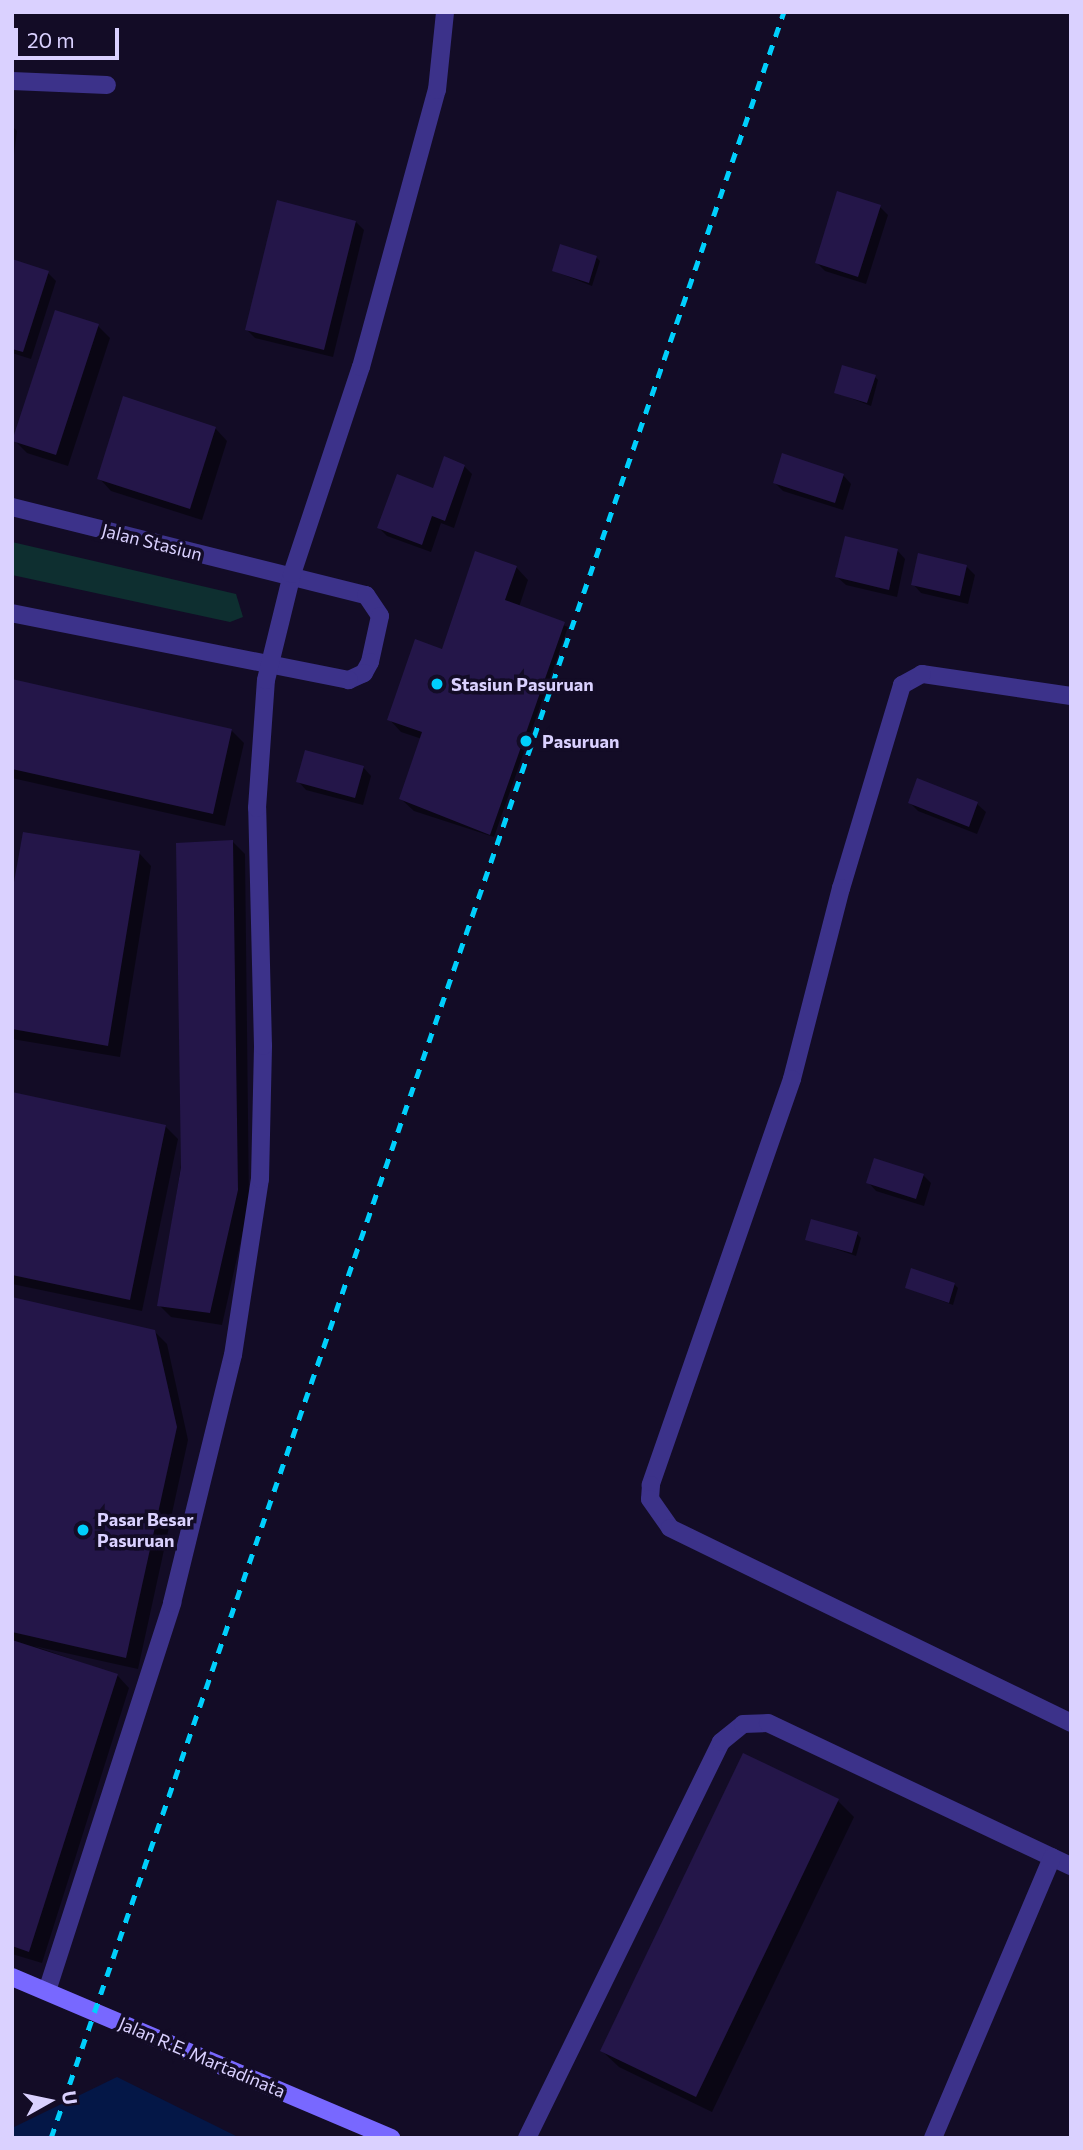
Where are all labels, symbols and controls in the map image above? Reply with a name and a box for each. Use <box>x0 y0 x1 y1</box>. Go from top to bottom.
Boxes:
scale bar <box>18 14 122 58</box>
text: 20 m <box>27 27 75 52</box>
street label: Jalan Stasiun <box>100 519 204 565</box>
place label: Stasiun Pasuruan <box>451 673 594 695</box>
marker: Stasiun Pasuruan <box>429 676 445 692</box>
place label: Pasuruan <box>542 730 619 752</box>
marker: Pasuruan <box>516 731 536 751</box>
place label: Pasar Besar Pasuruan <box>97 1509 194 1552</box>
marker: Pasar Besar Pasuruan <box>75 1522 91 1538</box>
street label: Jalan R.E. Martadinata <box>115 2012 289 2102</box>
north arrow <box>14 2066 84 2136</box>
text: U <box>58 2089 83 2106</box>

